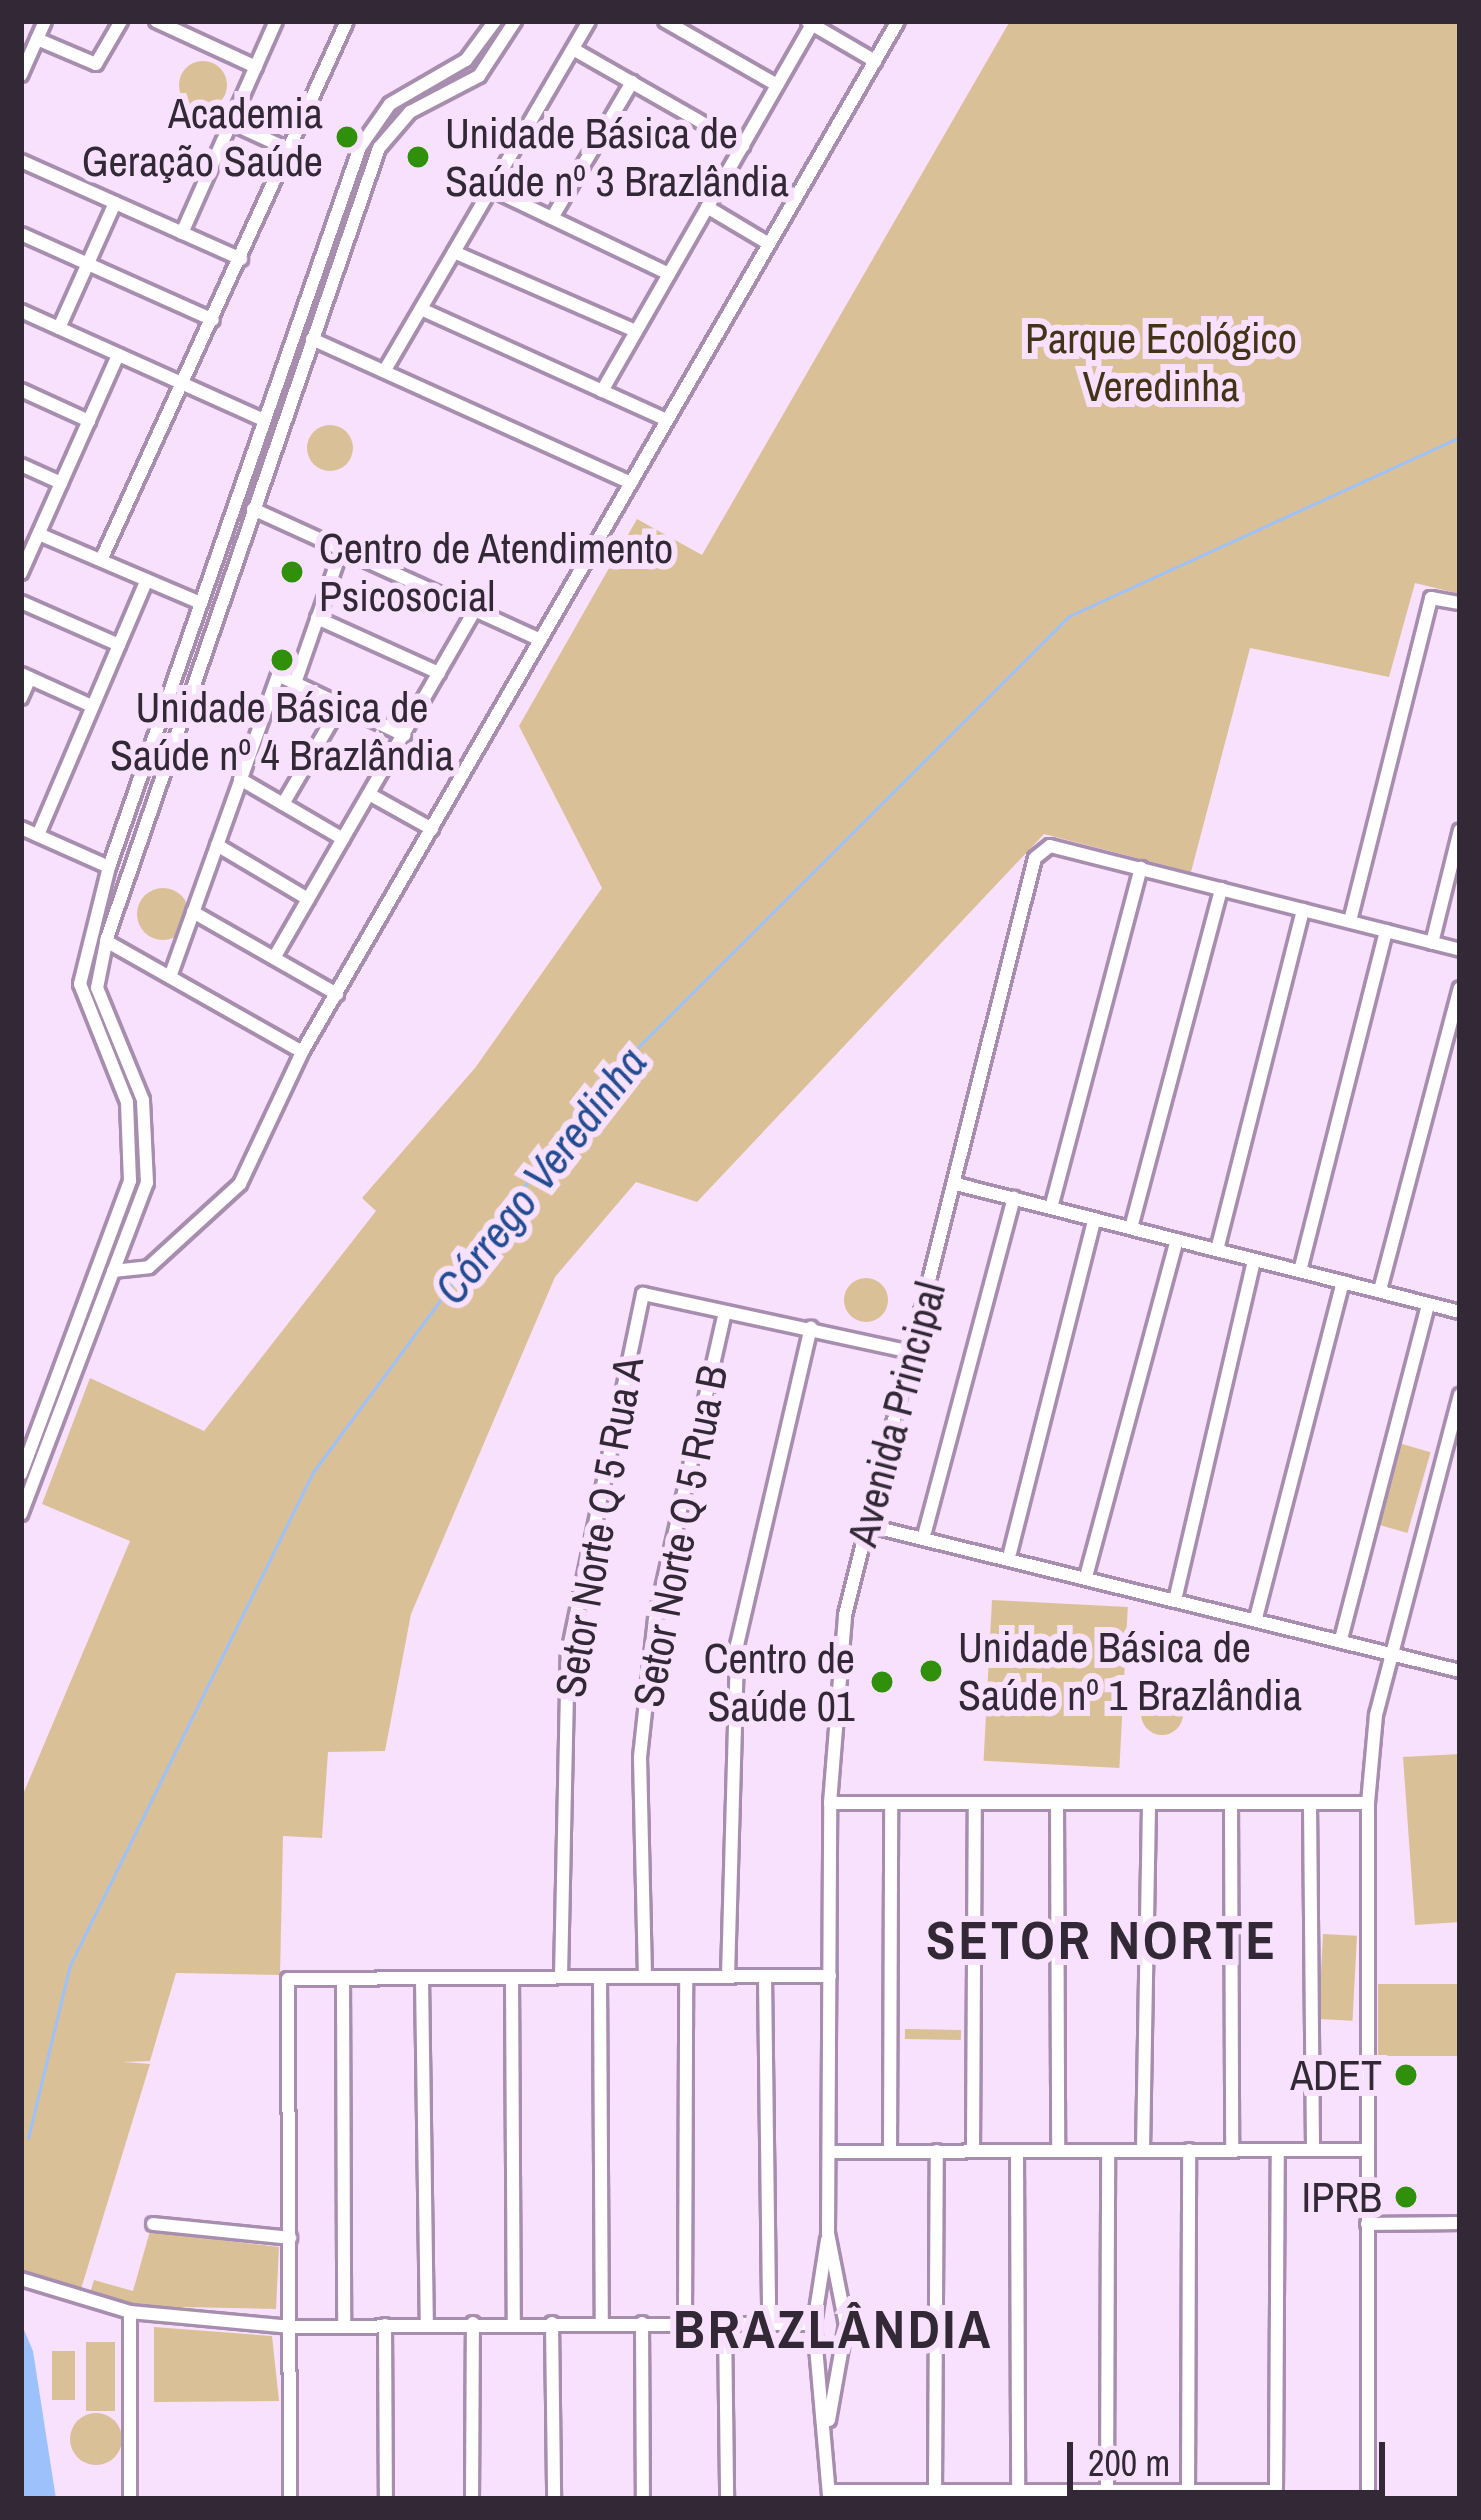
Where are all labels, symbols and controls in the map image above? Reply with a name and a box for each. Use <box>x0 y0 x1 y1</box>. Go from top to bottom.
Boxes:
place label: Academia Geração Saúde <box>82 88 323 186</box>
place label: Unidade Básica de Saúde nº 3 Brazlândia <box>445 108 789 207</box>
marker: Academia Geração Saúde <box>334 124 360 150</box>
marker: Unidade Básica de Saúde nº 3 Brazlândia <box>402 141 434 173</box>
park label: Parque Ecológico Veredinha <box>1025 313 1297 412</box>
place label: Centro de Atendimento Psicosocial <box>319 523 675 622</box>
marker: Centro de Atendimento Psicosocial <box>276 556 308 588</box>
marker: Unidade Básica de Saúde nº 4 Brazlândia <box>266 644 298 676</box>
place label: Unidade Básica de Saúde nº 4 Brazlândia <box>110 682 454 780</box>
water label: Córrego Veredinha <box>423 1036 657 1314</box>
street label: Avenida Principal <box>837 1276 955 1552</box>
street label: Setor Norte Q 5 Rua A <box>544 1352 654 1702</box>
street label: Setor Norte Q 5 Rua B <box>622 1361 738 1711</box>
place label: Unidade Básica de Saúde nº 1 Brazlândia <box>958 1622 1302 1720</box>
place label: Centro de Saúde 01 <box>704 1633 855 1732</box>
marker: Unidade Básica de Saúde nº 1 Brazlândia <box>915 1655 947 1687</box>
marker: Centro de Saúde 01 <box>866 1666 898 1698</box>
district label: SETOR NORTE <box>926 1908 1278 1972</box>
place label: ADET <box>1290 2050 1382 2100</box>
marker: ADET <box>1393 2062 1419 2088</box>
place label: IPRB <box>1302 2172 1382 2222</box>
marker: IPRB <box>1393 2184 1419 2210</box>
district label: BRAZLÂNDIA <box>673 2297 993 2361</box>
scale bar <box>1073 2418 1391 2492</box>
text: 200 m <box>1088 2439 1170 2487</box>

